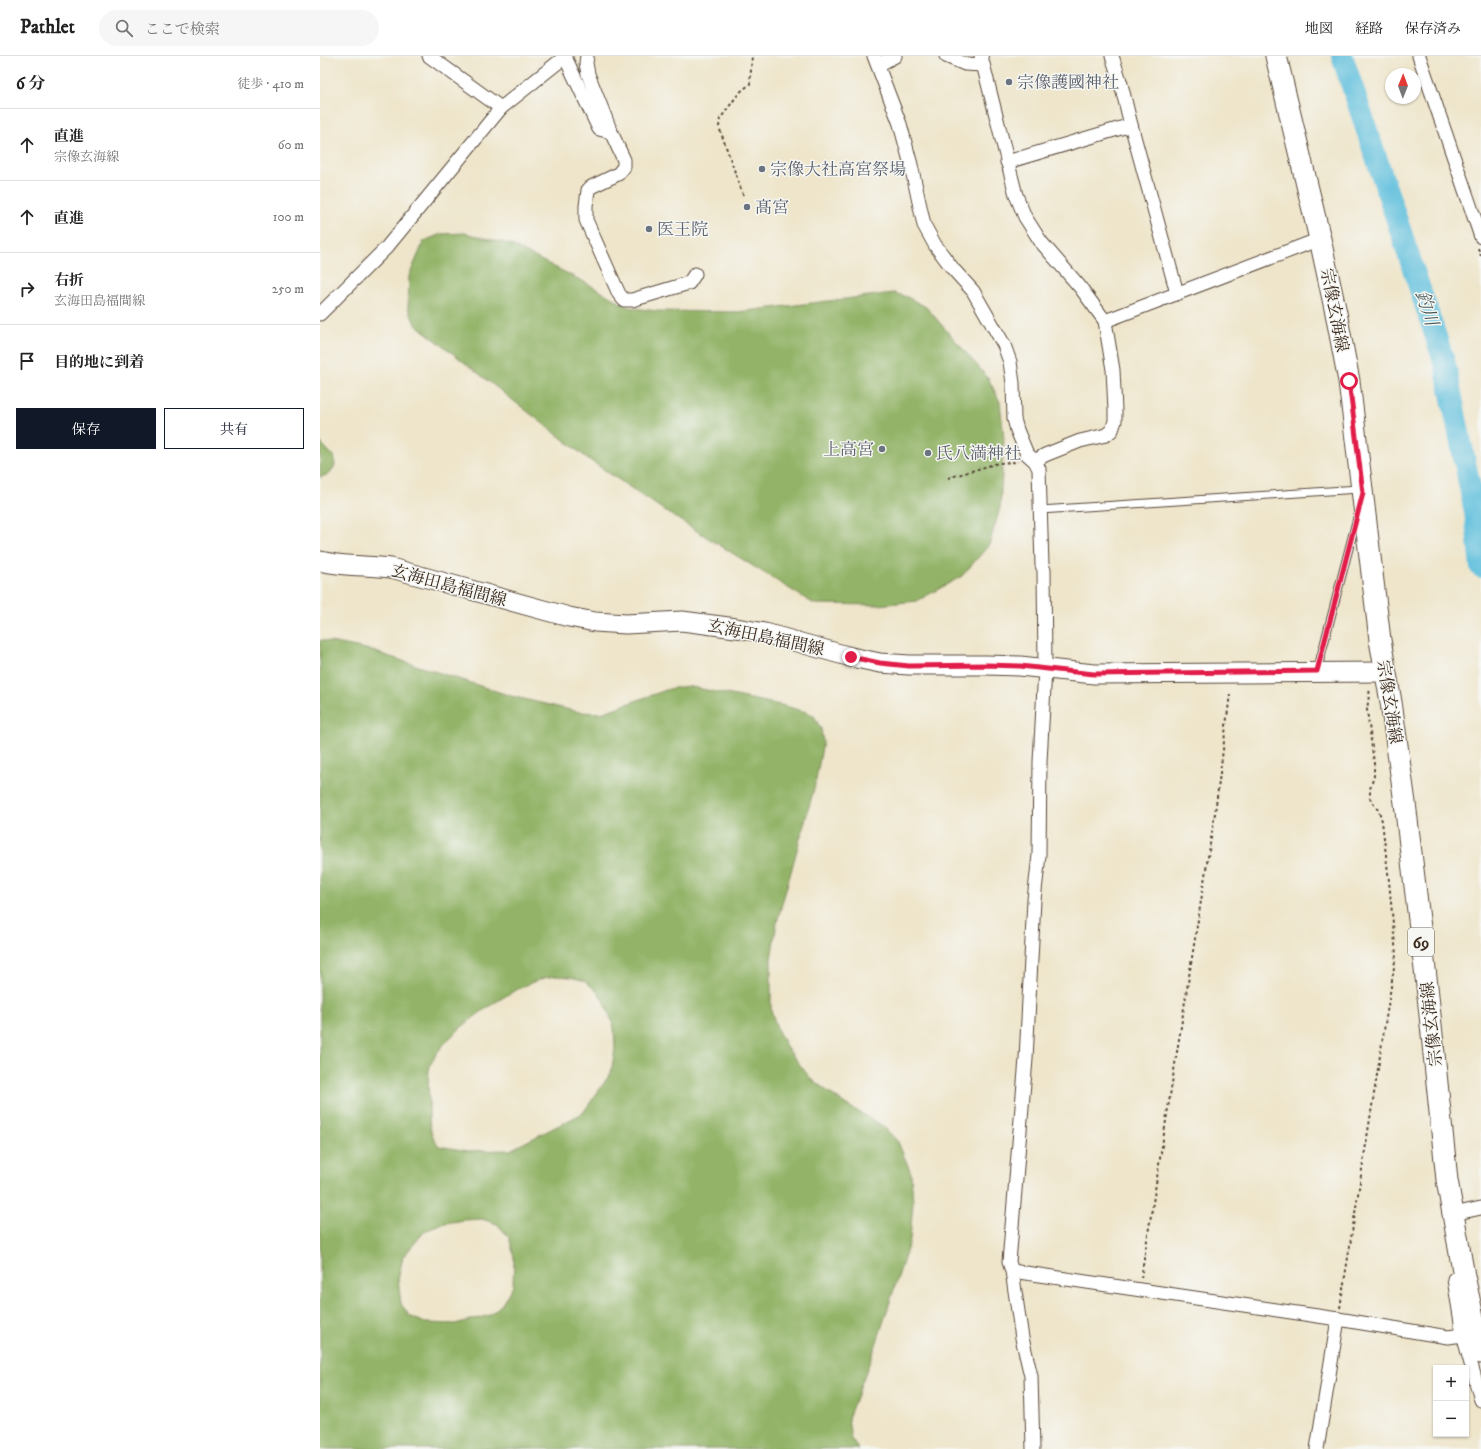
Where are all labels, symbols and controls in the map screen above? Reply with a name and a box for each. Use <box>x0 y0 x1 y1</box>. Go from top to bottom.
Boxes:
search box <box>99 10 379 46</box>
text: Pathlet <box>20 16 75 39</box>
icon: search <box>113 17 135 39</box>
text: ここで検索 <box>145 20 220 39</box>
text: 地図 <box>1305 20 1333 38</box>
text: 経路 <box>1355 20 1383 38</box>
text: 保存済み <box>1405 20 1461 38</box>
north arrow <box>1385 68 1421 104</box>
place label: 宗像護國神社 <box>1017 72 1119 94</box>
text: 6 分 <box>16 73 46 95</box>
text: 徒歩 · 410 m <box>238 76 304 92</box>
marker: 宗像護國神社 <box>1004 77 1014 87</box>
text: 直進 <box>54 127 84 146</box>
icon: ahead <box>16 134 38 156</box>
text: 60 m <box>278 137 304 153</box>
text: 宗像玄海線 <box>54 149 119 165</box>
place label: 宗像大社高宮祭場 <box>770 159 906 181</box>
marker: 宗像大社高宮祭場 <box>757 164 767 174</box>
place label: 髙宮 <box>755 197 789 219</box>
marker: 髙宮 <box>742 202 752 212</box>
icon: ahead <box>16 206 38 228</box>
text: 直進 <box>54 209 84 228</box>
text: 100 m <box>273 209 304 225</box>
place label: 医王院 <box>657 219 708 241</box>
marker: 医王院 <box>644 224 654 234</box>
street label: 宗像玄海線 <box>1315 266 1353 354</box>
text: 右折 <box>54 271 84 290</box>
icon: right <box>16 278 38 300</box>
text: 250 m <box>272 281 304 297</box>
water label: 釣川 <box>1410 288 1443 331</box>
text: 玄海田島福間線 <box>54 293 145 309</box>
icon: arrive <box>16 350 38 372</box>
text: 目的地に到着 <box>54 353 144 372</box>
route start <box>1340 372 1358 390</box>
button: 保存 <box>16 408 156 449</box>
button: 共有 <box>164 408 304 449</box>
place label: 上高宮 <box>823 439 874 461</box>
place label: 氏八満神社 <box>936 443 1021 465</box>
marker: 上高宮 <box>877 444 887 454</box>
marker: 氏八満神社 <box>923 448 933 458</box>
street label: 玄海田島福間線 <box>388 560 509 612</box>
street label: 玄海田島福間線 <box>705 615 826 661</box>
route end <box>842 648 860 666</box>
street label: 宗像玄海線 <box>1371 658 1407 746</box>
road number: 69 <box>1408 928 1434 956</box>
street label: 宗像玄海線 <box>1417 980 1447 1067</box>
map controls <box>1433 1365 1469 1437</box>
button: + <box>1433 1365 1469 1401</box>
button: − <box>1433 1401 1469 1437</box>

